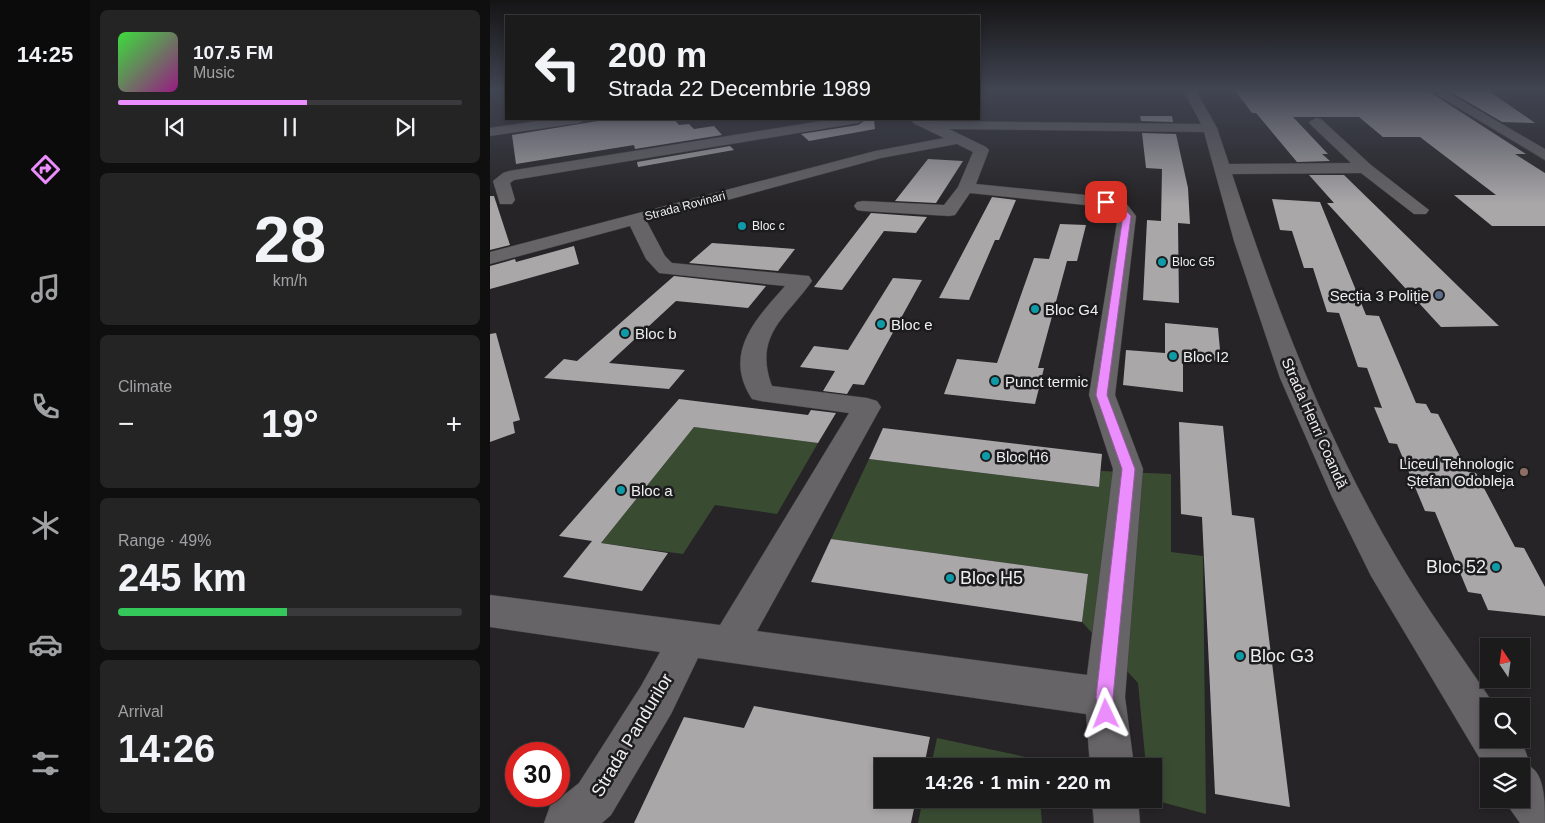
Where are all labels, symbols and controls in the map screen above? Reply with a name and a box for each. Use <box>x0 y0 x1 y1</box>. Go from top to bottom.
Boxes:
icon: left <box>525 35 590 100</box>
text: 200 m <box>608 35 707 74</box>
text: 14:25 <box>17 42 73 67</box>
text: 107.5 FM <box>193 42 273 63</box>
text: Music <box>193 64 235 81</box>
text: Strada 22 Decembrie 1989 <box>608 76 871 101</box>
icon: previous <box>161 113 189 141</box>
icon: pause <box>276 113 304 141</box>
icon: next <box>391 113 419 141</box>
icon: directions <box>28 152 63 187</box>
pin <box>1085 181 1127 223</box>
icon: arrive <box>1092 188 1120 216</box>
street label: Strada Rovinari <box>643 189 727 223</box>
text: 28 <box>254 203 326 276</box>
place label: Bloc c <box>752 219 785 233</box>
marker: Bloc c <box>736 220 748 232</box>
place label: Bloc G5 <box>1172 255 1215 269</box>
marker: Bloc G5 <box>1156 256 1168 268</box>
icon: music <box>28 271 63 306</box>
text: km/h <box>273 272 307 289</box>
place label: Secția 3 Poliție <box>1330 287 1429 304</box>
marker: Secția 3 Poliție <box>1433 289 1445 301</box>
place label: Bloc G4 <box>1045 301 1098 318</box>
marker: Bloc G4 <box>1029 303 1041 315</box>
place label: Bloc e <box>891 316 933 333</box>
marker: Bloc e <box>875 318 887 330</box>
place label: Bloc b <box>635 325 677 342</box>
marker: Bloc b <box>619 327 631 339</box>
place label: Bloc I2 <box>1183 348 1229 365</box>
marker: Bloc I2 <box>1167 350 1179 362</box>
street label: Strada Henri Coandă <box>1279 355 1352 491</box>
place label: Punct termic <box>1005 373 1089 390</box>
marker: Punct termic <box>989 375 1001 387</box>
text: Climate <box>118 378 172 395</box>
icon: phone <box>28 389 63 424</box>
text: 19° <box>261 403 319 445</box>
text: − <box>118 408 134 439</box>
text: + <box>446 408 462 439</box>
place label: Bloc H6 <box>996 448 1049 465</box>
marker: Bloc H6 <box>980 450 992 462</box>
place label: Liceul Tehnologic Ștefan Odobleja <box>1399 455 1515 489</box>
marker: Liceul Tehnologic Ștefan Odobleja <box>1518 466 1530 478</box>
place label: Bloc a <box>631 482 673 499</box>
marker: Bloc a <box>615 484 627 496</box>
icon: climate <box>28 508 63 543</box>
text: Range · 49% <box>118 532 211 549</box>
text: 245 km <box>118 557 247 599</box>
place label: Bloc 52 <box>1426 557 1486 577</box>
marker: Bloc 52 <box>1490 561 1502 573</box>
place label: Bloc H5 <box>960 568 1023 588</box>
marker: Bloc H5 <box>944 572 956 584</box>
icon: car <box>28 627 63 662</box>
north arrow <box>1480 638 1530 688</box>
map controls <box>1480 638 1530 808</box>
place label: Bloc G3 <box>1250 646 1314 666</box>
marker: Bloc G3 <box>1234 650 1246 662</box>
street label: Strada Pandurilor <box>587 670 677 800</box>
position arrow <box>1079 687 1131 739</box>
button: search <box>1480 698 1530 748</box>
text: Arrival <box>118 703 163 720</box>
text: 14:26 <box>118 728 215 770</box>
speed limit sign: 30 <box>505 742 570 807</box>
icon: filters <box>28 746 63 781</box>
button: layers <box>1480 758 1530 808</box>
text: 14:26 · 1 min · 220 m <box>925 772 1111 793</box>

